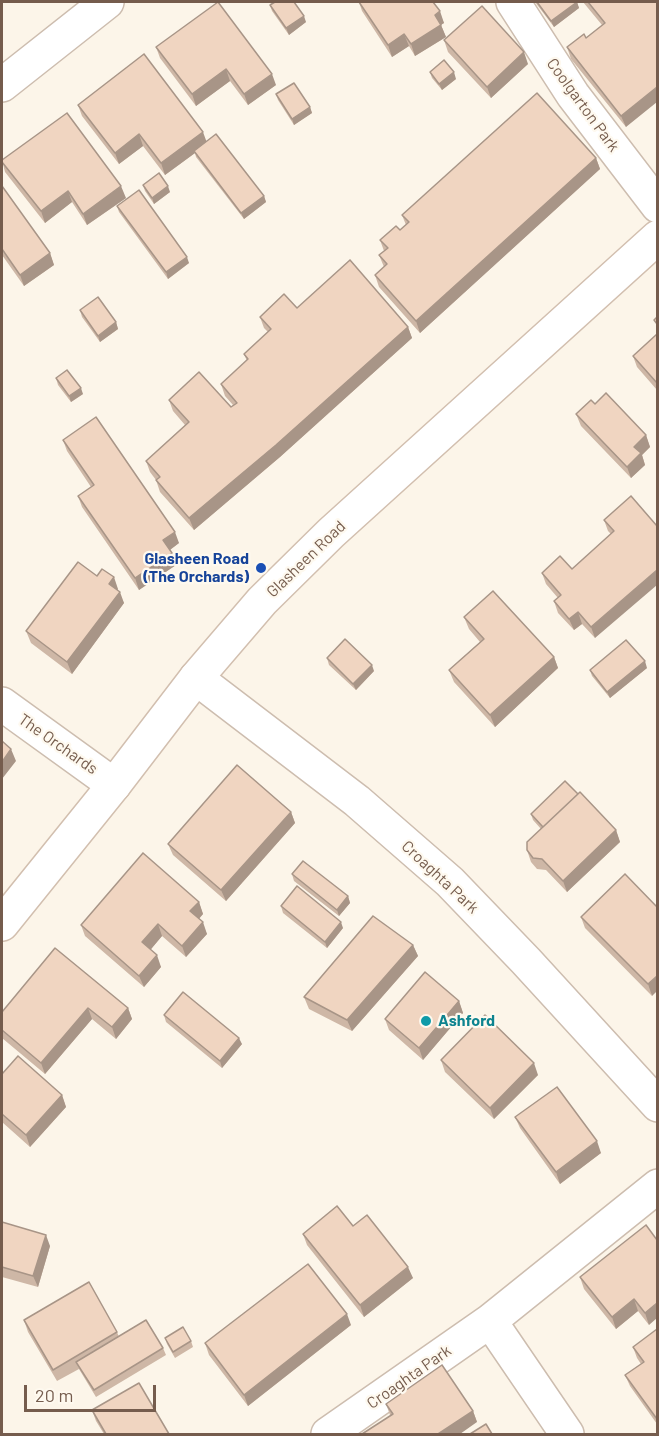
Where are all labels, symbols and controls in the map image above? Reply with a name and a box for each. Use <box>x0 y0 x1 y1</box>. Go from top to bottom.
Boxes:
street label: Coolgarton Park <box>543 54 623 156</box>
street label: Glasheen Road <box>263 517 349 601</box>
place label: Glasheen Road (The Orchards) <box>143 549 249 587</box>
marker: Glasheen Road (The Orchards) <box>254 561 268 575</box>
street label: The Orchards <box>15 710 101 778</box>
street label: Croaghta Park <box>398 837 482 917</box>
place label: Ashford <box>438 1011 495 1031</box>
marker: Ashford <box>419 1014 433 1028</box>
street label: Croaghta Park <box>363 1341 455 1413</box>
scale bar <box>27 1373 159 1411</box>
text: 20 m <box>35 1384 73 1406</box>

